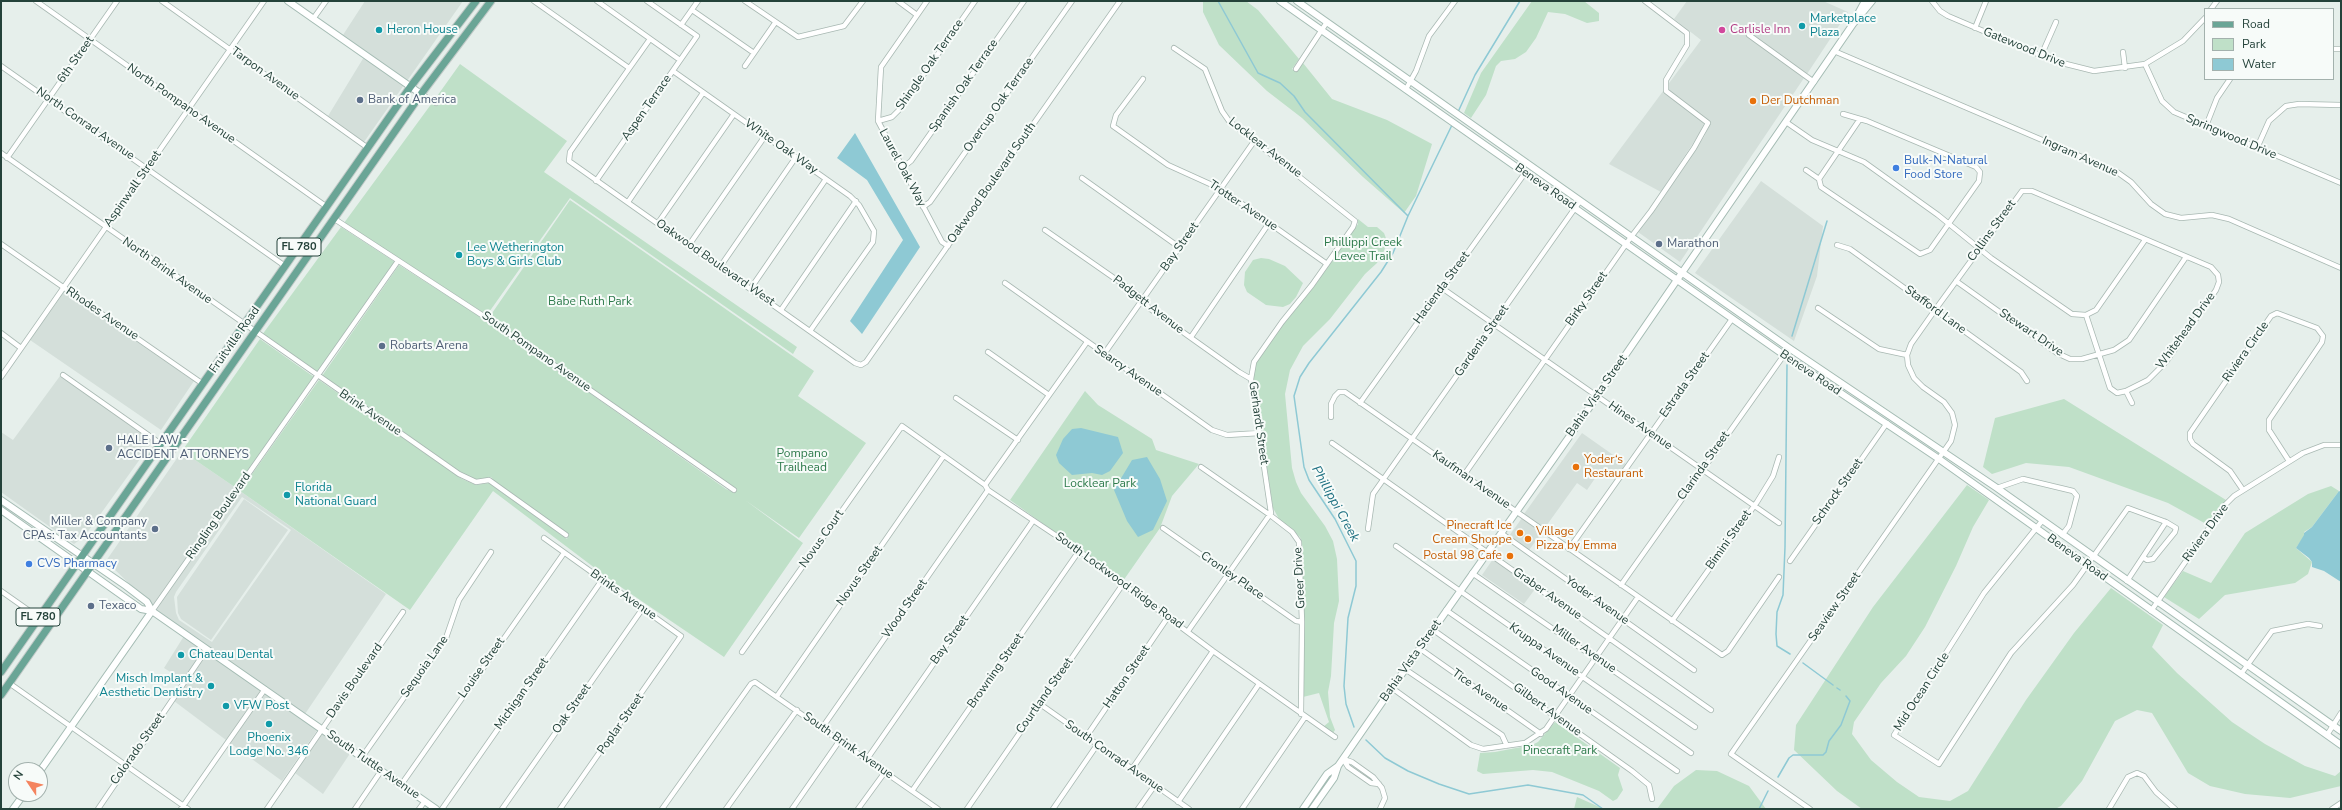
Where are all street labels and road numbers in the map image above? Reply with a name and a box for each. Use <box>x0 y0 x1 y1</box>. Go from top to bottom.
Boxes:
street label: Shingle Oak Terrace <box>893 17 967 113</box>
street label: Gatewood Drive <box>1981 25 2067 71</box>
street label: 6th Street <box>55 34 97 86</box>
street label: Spanish Oak Terrace <box>927 37 1001 135</box>
street label: Tarpon Avenue <box>228 44 302 104</box>
street label: Overcup Oak Terrace <box>961 55 1037 155</box>
street label: North Pompano Avenue <box>124 61 238 147</box>
street label: Aspen Terrace <box>619 72 675 144</box>
street label: North Conrad Avenue <box>33 85 137 163</box>
street label: Springwood Drive <box>2183 111 2279 163</box>
street label: Locklear Avenue <box>1225 115 1305 181</box>
street label: White Oak Way <box>742 116 820 178</box>
street label: Oakwood Boulevard South <box>945 120 1039 246</box>
street label: Laurel Oak Way <box>875 126 929 210</box>
street label: Ingram Avenue <box>2040 134 2120 180</box>
street label: Aspinwall Street <box>101 148 165 230</box>
street label: Beneva Road <box>1512 161 1578 213</box>
street label: Trotter Avenue <box>1206 178 1280 234</box>
street label: Collins Street <box>1965 197 2019 265</box>
street label: Oakwood Boulevard West <box>653 216 777 310</box>
street label: Bay Street <box>1158 220 1202 274</box>
street label: North Brink Avenue <box>119 235 215 307</box>
road number: FL 780 <box>277 238 321 256</box>
street label: Hacienda Street <box>1411 249 1473 327</box>
street label: Birky Street <box>1563 269 1611 329</box>
street label: Padgett Avenue <box>1110 273 1186 337</box>
street label: Stafford Lane <box>1901 283 1969 337</box>
street label: Rhodes Avenue <box>63 284 141 344</box>
street label: Whitehead Drive <box>2153 290 2219 372</box>
street label: Gardenia Street <box>1452 302 1512 380</box>
street label: Fruitville Road <box>207 304 263 376</box>
street label: Stewart Drive <box>1996 306 2066 360</box>
street label: South Pompano Avenue <box>479 309 593 395</box>
street label: Riviera Circle <box>2220 319 2272 385</box>
street label: Searcy Avenue <box>1091 342 1165 400</box>
street label: Beneva Road <box>1777 347 1843 399</box>
street label: Estrada Street <box>1657 349 1713 421</box>
street label: Bahia Vista Street <box>1563 352 1631 440</box>
street label: Gerhardt Street <box>1245 381 1271 465</box>
street label: Brink Avenue <box>336 387 404 439</box>
street label: Hines Avenue <box>1605 399 1675 453</box>
street label: Clarinda Street <box>1675 429 1733 503</box>
street label: Kaufman Avenue <box>1429 448 1513 512</box>
street label: Schrock Street <box>1810 456 1866 528</box>
street label: Ringling Boulevard <box>184 470 254 562</box>
street label: Riviera Drive <box>2180 501 2232 565</box>
street label: Novus Court <box>797 507 847 571</box>
street label: Bimini Street <box>1703 507 1755 573</box>
street label: South Lockwood Ridge Road <box>1052 530 1186 632</box>
street label: Beneva Road <box>2044 531 2110 585</box>
street label: Novus Street <box>834 543 886 609</box>
street label: Greer Drive <box>1291 547 1309 609</box>
street label: Cronley Place <box>1197 549 1267 603</box>
street label: Graber Avenue <box>1510 565 1584 623</box>
street label: Brinks Avenue <box>587 567 659 623</box>
street label: Seaview Street <box>1806 570 1864 644</box>
street label: Yoder Avenue <box>1562 574 1632 628</box>
street label: Wood Street <box>879 577 931 641</box>
road number: FL 780 <box>16 608 60 626</box>
street label: Bay Street <box>928 613 972 667</box>
street label: Bahia Vista Street <box>1377 617 1445 705</box>
street label: Kruppa Avenue <box>1506 620 1582 680</box>
street label: Miller Avenue <box>1549 622 1619 676</box>
street label: Browning Street <box>965 631 1027 711</box>
street label: Sequoia Lane <box>398 633 452 701</box>
street label: Louise Street <box>456 635 508 701</box>
street label: Davis Boulevard <box>324 641 386 721</box>
street label: Hatton Street <box>1101 643 1153 711</box>
street label: Mid Ocean Circle <box>1891 650 1953 734</box>
street label: Michigan Street <box>492 655 552 733</box>
street label: Courtland Street <box>1013 655 1077 737</box>
street label: Good Avenue <box>1527 664 1595 718</box>
street label: Tice Avenue <box>1449 666 1511 716</box>
street label: Gilbert Avenue <box>1510 680 1584 740</box>
street label: Oak Street <box>550 681 594 737</box>
street label: Poplar Street <box>595 691 647 757</box>
street label: South Brink Avenue <box>800 709 896 783</box>
street label: Colorado Street <box>108 710 168 788</box>
street label: South Conrad Avenue <box>1062 717 1166 797</box>
street label: South Tuttle Avenue <box>324 728 422 802</box>

